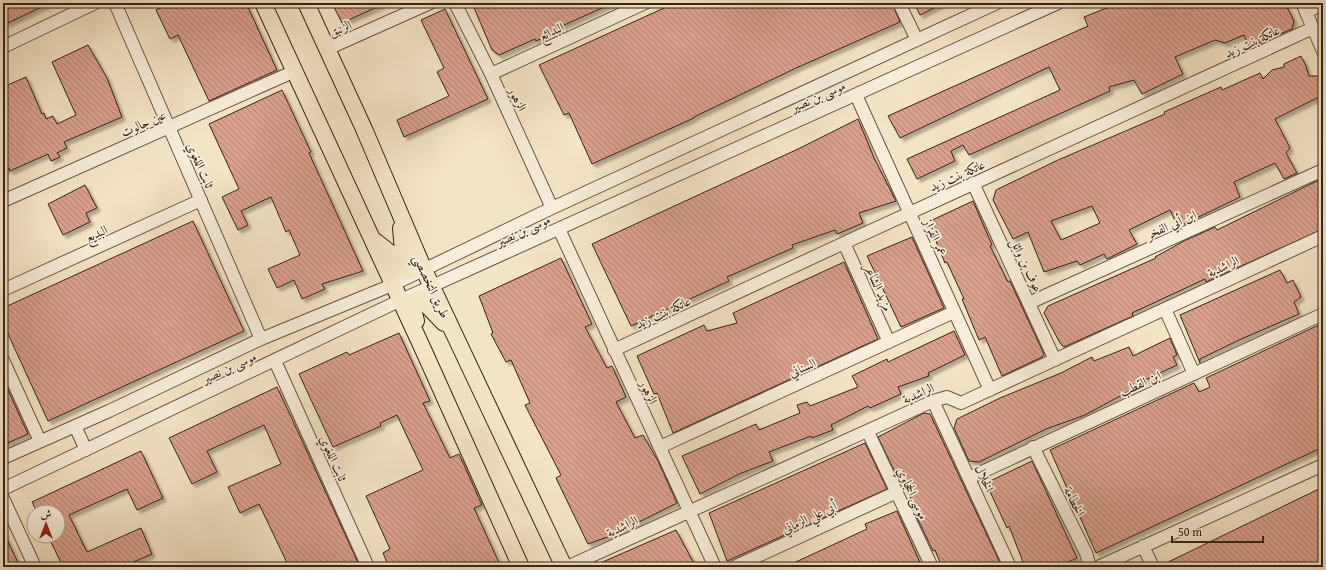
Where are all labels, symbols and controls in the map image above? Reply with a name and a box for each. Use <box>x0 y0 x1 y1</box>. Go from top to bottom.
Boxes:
street label: الزنبق <box>326 15 355 42</box>
street label: البدائع <box>535 17 568 48</box>
street label: عاتكة بنت زيد <box>1221 20 1283 63</box>
street label: موسى بن نصير <box>786 76 849 118</box>
street label: الزهور <box>503 82 531 115</box>
street label: عين جالوت <box>118 105 169 142</box>
street label: ثابت اللغوي <box>181 139 219 192</box>
street label: عاتكة بنت زيد <box>926 155 988 196</box>
street label: ابن أبي الفخر <box>1141 205 1200 247</box>
street label: موسى بن نصير <box>491 210 553 252</box>
street label: عمر القزاز <box>918 214 952 259</box>
street label: البديع <box>82 220 112 250</box>
street label: عوف بن وائل <box>1006 235 1047 295</box>
street label: طريق التخصصي <box>406 251 455 322</box>
street label: الراشدية <box>1204 251 1242 282</box>
street label: مزيد الشاعر <box>860 260 898 314</box>
street label: عاتكة بنت زيد <box>632 291 694 334</box>
street label: موسى بن نصير <box>197 347 259 389</box>
street label: السناني <box>785 353 820 384</box>
street label: ابن القطب <box>1116 365 1164 401</box>
street label: الزهور <box>634 375 663 408</box>
street label: الراشدية <box>899 378 937 409</box>
street label: ثابت اللغوي <box>314 432 352 485</box>
street label: الخلال <box>970 462 999 495</box>
street label: موسى الحجاوي <box>891 464 933 523</box>
street label: الخطامة <box>1059 483 1090 520</box>
street label: أبي علي الزماني <box>778 496 842 542</box>
north arrow <box>26 504 66 544</box>
text: ش <box>41 506 52 522</box>
street label: الراشدية <box>603 511 641 542</box>
scale bar <box>1172 518 1263 544</box>
text: 50 m <box>1178 523 1202 540</box>

